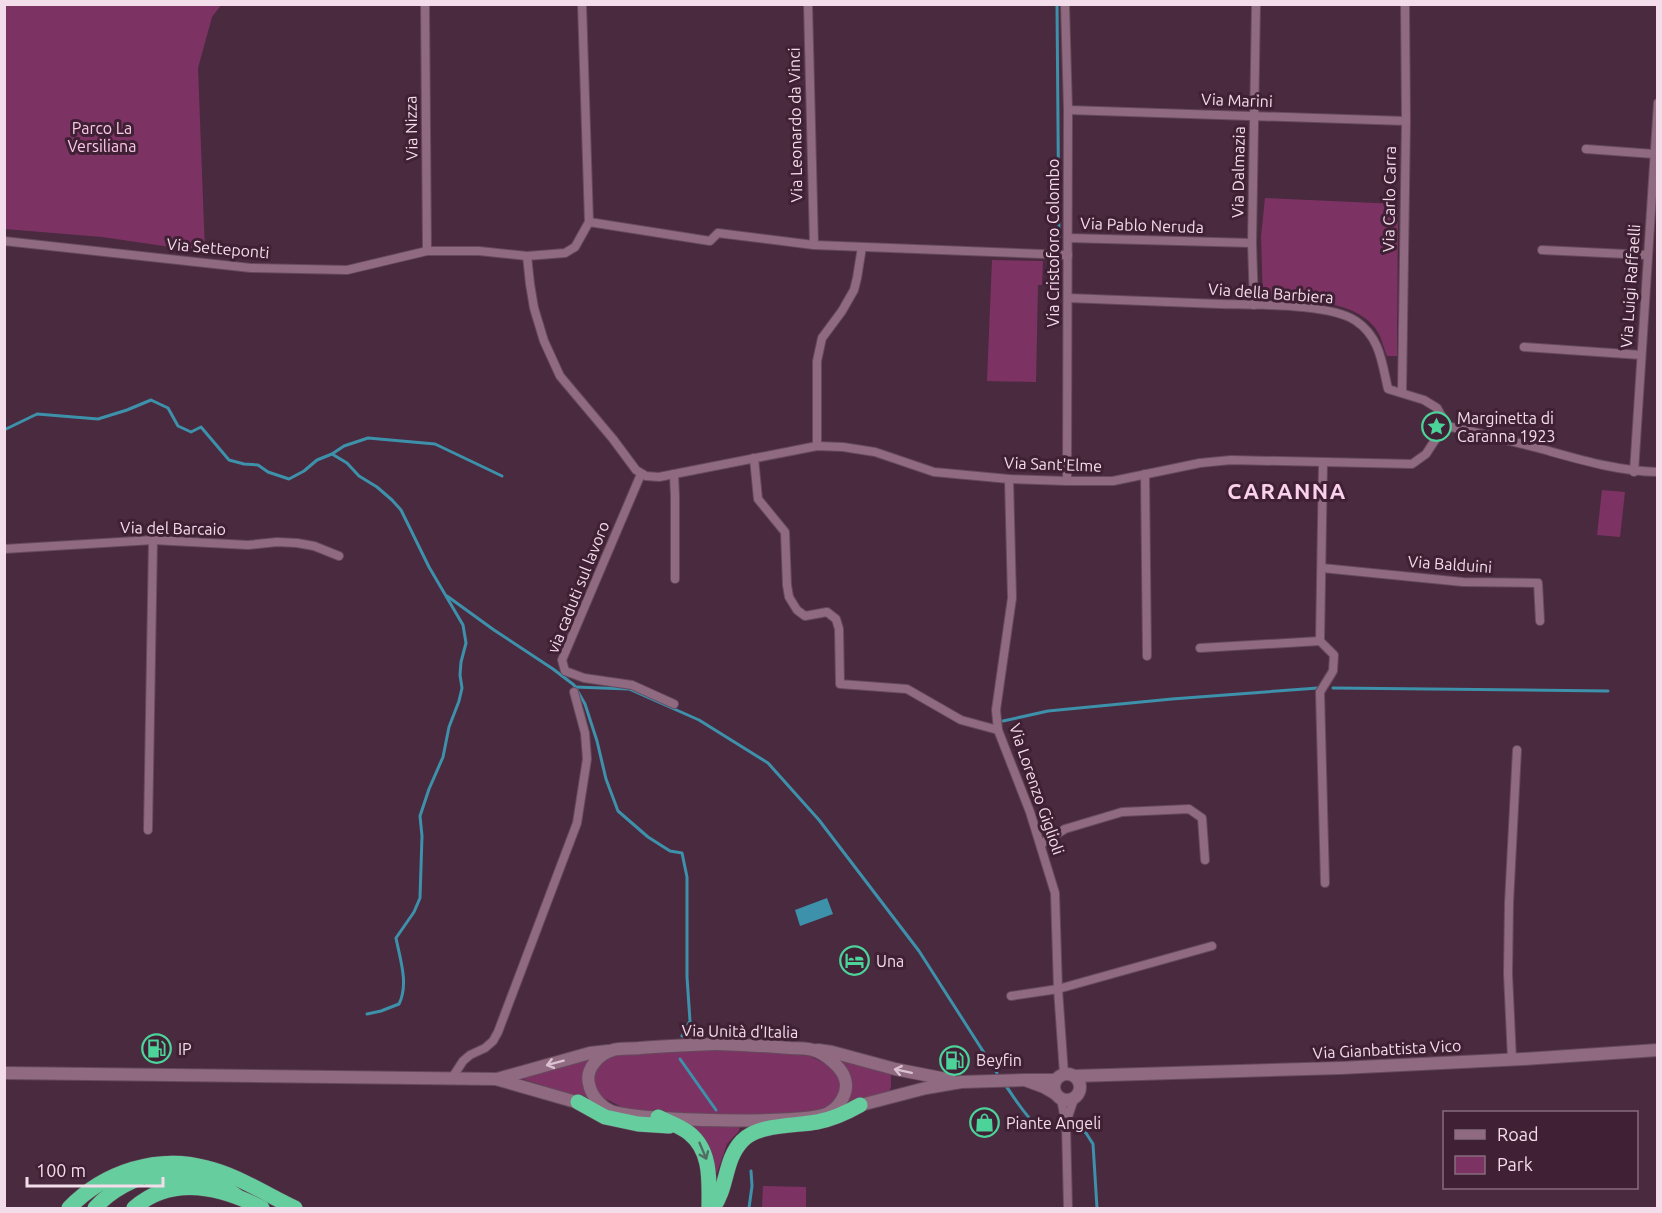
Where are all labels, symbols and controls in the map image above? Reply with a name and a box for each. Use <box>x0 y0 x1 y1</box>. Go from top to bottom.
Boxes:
street label: Via Leonardo da Vinci <box>785 47 805 203</box>
street label: Via Marini <box>1201 90 1273 110</box>
street label: Via Nizza <box>401 96 421 160</box>
park label: Parco La Versiliana <box>68 119 136 155</box>
street label: Via Dalmazia <box>1228 126 1248 218</box>
street label: Via Carlo Carra <box>1379 146 1399 252</box>
street label: Via Cristoforo Colombo <box>1044 159 1062 327</box>
street label: Via Pablo Neruda <box>1080 214 1204 236</box>
street label: Via Luigi Raffaelli <box>1617 223 1643 349</box>
street label: Via Setteponti <box>166 235 270 261</box>
street label: Via della Barbiera <box>1208 280 1334 306</box>
place label: Marginetta di Caranna 1923 <box>1457 409 1556 445</box>
place icon: Marginetta di Caranna 1923 <box>1420 411 1452 443</box>
street label: Via Sant'Elme <box>1004 453 1102 475</box>
district label: CARANNA <box>1227 478 1347 503</box>
street label: Via del Barcaio <box>120 518 226 538</box>
street label: via caduti sul lavoro <box>543 519 613 655</box>
street label: Via Balduini <box>1407 552 1493 576</box>
street label: Via Lorenzo Giglioli <box>1006 721 1068 857</box>
hotel icon: Una <box>839 945 871 977</box>
place label: Una <box>876 952 904 970</box>
street label: Via Unità d'Italia <box>682 1021 798 1041</box>
fuel station icon: IP <box>141 1033 173 1065</box>
street label: Via Gianbattista Vico <box>1312 1036 1462 1062</box>
place label: IP <box>178 1040 192 1058</box>
fuel station icon: Beyfin <box>939 1044 971 1076</box>
place label: Beyfin <box>976 1051 1022 1069</box>
one-way arrow <box>546 1057 565 1069</box>
one-way arrow <box>894 1064 913 1076</box>
shop icon: Piante Angeli <box>969 1107 1001 1139</box>
legend <box>1443 1111 1638 1189</box>
place label: Piante Angeli <box>1006 1114 1101 1132</box>
text: Road <box>1497 1124 1539 1144</box>
one-way arrow <box>698 1142 709 1160</box>
scale bar <box>27 1150 164 1188</box>
text: Park <box>1497 1154 1533 1174</box>
text: 100 m <box>36 1160 86 1180</box>

